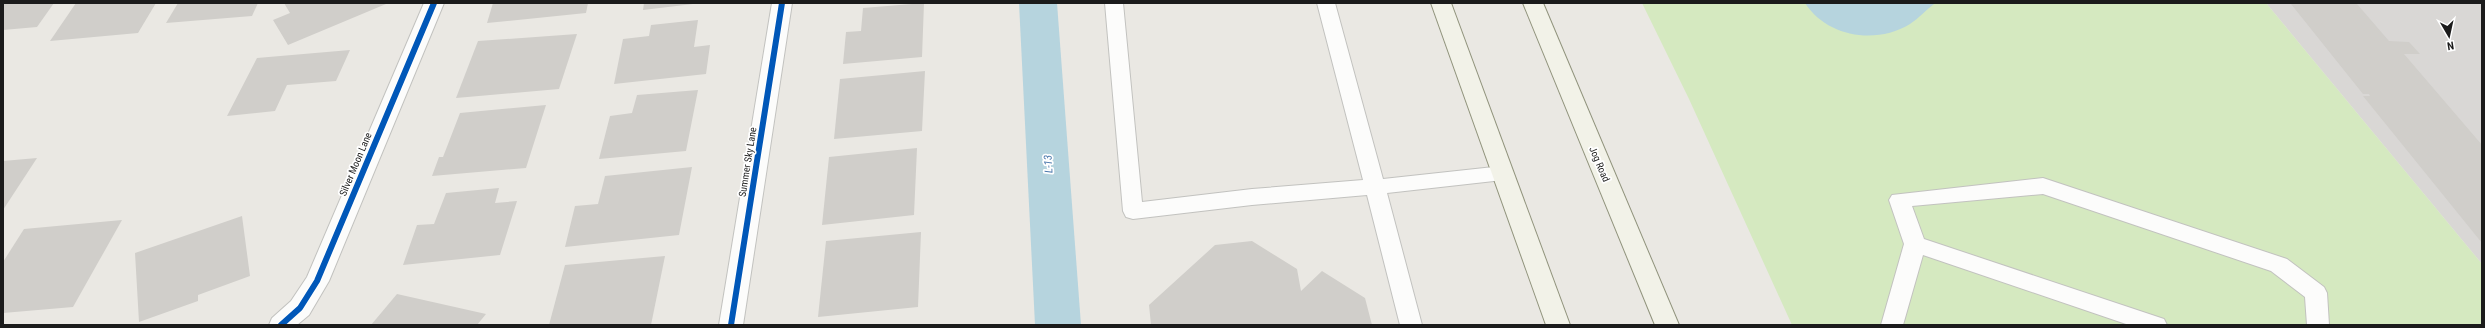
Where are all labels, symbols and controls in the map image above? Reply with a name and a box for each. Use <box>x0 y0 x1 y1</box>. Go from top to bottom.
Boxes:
north arrow <box>2429 16 2469 56</box>
text: N <box>2446 38 2455 52</box>
street label: Summer Sky Lane <box>737 126 758 198</box>
street label: Silver Moon Lane <box>337 131 374 198</box>
street label: Jog Road <box>1587 145 1612 183</box>
water label: L-13 <box>1042 155 1055 173</box>

